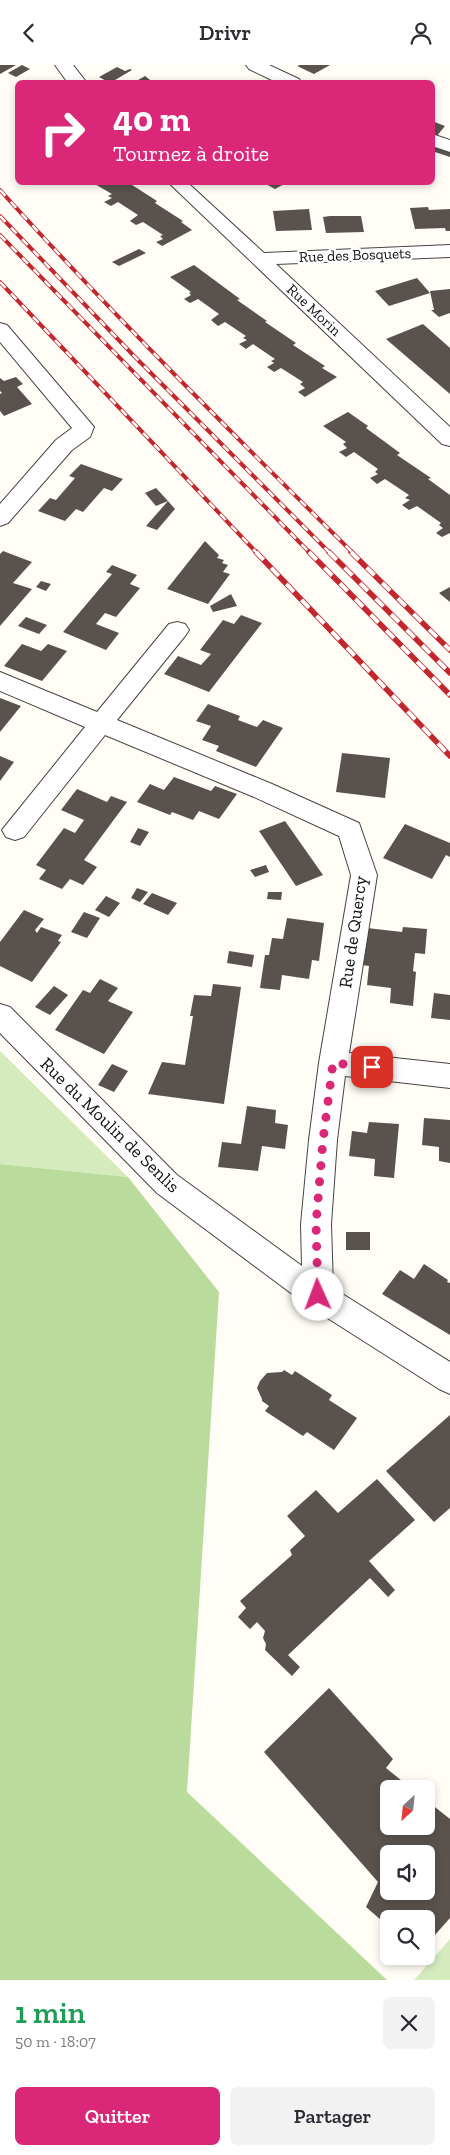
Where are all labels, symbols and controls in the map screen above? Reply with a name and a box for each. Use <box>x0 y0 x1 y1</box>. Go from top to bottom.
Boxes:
icon: back <box>15 19 43 47</box>
text: Drivr <box>199 19 251 46</box>
icon: person <box>407 19 435 47</box>
text: 40 m <box>113 98 190 140</box>
icon: right <box>30 100 95 165</box>
text: Tournez à droite <box>113 140 269 167</box>
street label: Rue des Bosquets <box>299 244 411 266</box>
street label: Rue Morin <box>283 280 345 340</box>
street label: Rue de Quercy <box>334 874 372 990</box>
pin <box>351 1046 393 1088</box>
street label: Rue du Moulin de Senlis <box>36 1053 184 1197</box>
icon: arrive <box>358 1053 386 1081</box>
position arrow <box>291 1268 343 1320</box>
north arrow <box>380 1780 435 1835</box>
map controls <box>380 1780 435 1965</box>
button: sound <box>380 1845 435 1900</box>
button: search <box>380 1910 435 1965</box>
text: 1 min <box>15 1995 85 2031</box>
button: close <box>383 1997 435 2049</box>
text: 50 m · 18:07 <box>15 2032 96 2051</box>
button: Quitter <box>15 2087 220 2145</box>
button: Partager <box>230 2087 435 2145</box>

